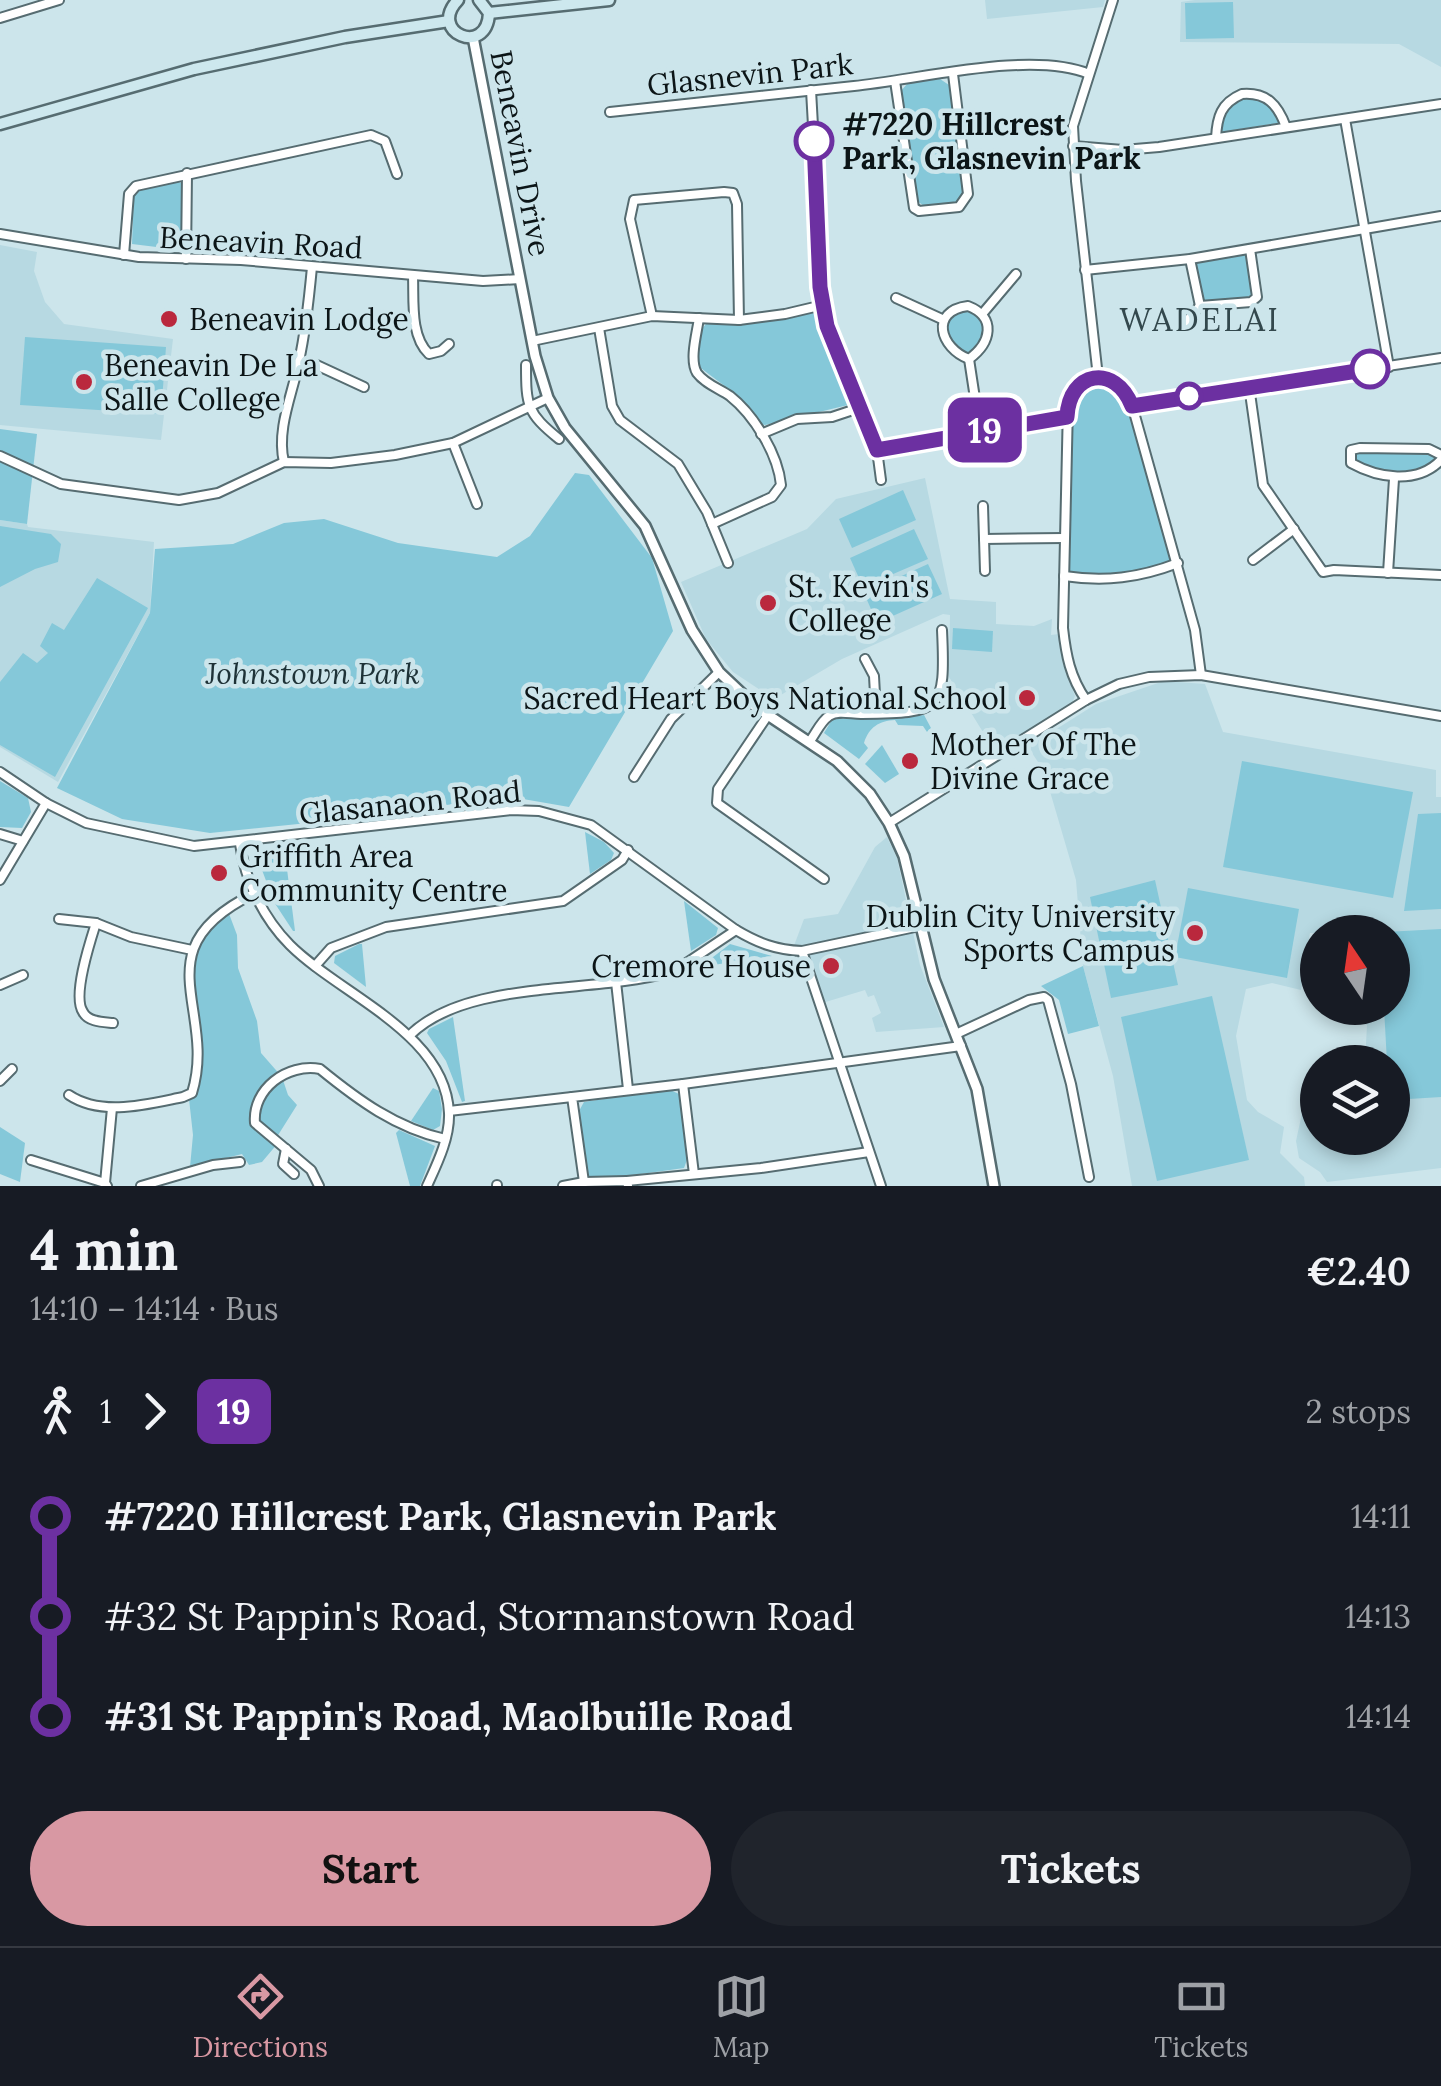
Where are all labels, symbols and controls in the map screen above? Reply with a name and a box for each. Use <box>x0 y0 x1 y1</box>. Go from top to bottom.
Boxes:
street label: Glasnevin Park <box>645 44 855 104</box>
street label: Beneavin Drive <box>482 47 560 259</box>
place label: #7220 Hillcrest Park, Glasnevin Park <box>842 105 1141 177</box>
marker: #7220 Hillcrest Park, Glasnevin Park <box>795 122 833 160</box>
street label: Beneavin Road <box>158 218 364 266</box>
district label: WADELAI <box>1119 299 1281 340</box>
place label: Beneavin Lodge <box>189 300 409 339</box>
marker: Beneavin Lodge <box>158 308 180 330</box>
place label: Beneavin De La Salle College <box>104 346 318 419</box>
unlabelled marker <box>1351 350 1389 388</box>
marker: Beneavin De La Salle College <box>73 371 95 393</box>
unlabelled marker <box>1176 383 1202 409</box>
line badge: 19 <box>940 398 1030 462</box>
text: 19 <box>968 408 1002 453</box>
place label: St. Kevin's College <box>788 567 929 640</box>
marker: St. Kevin's College <box>757 592 779 614</box>
park label: Johnstown Park <box>205 654 420 692</box>
place label: Sacred Heart Boys National School <box>524 679 1007 718</box>
marker: Sacred Heart Boys National School <box>1016 687 1038 709</box>
place label: Mother Of The Divine Grace <box>930 725 1137 797</box>
marker: Mother Of The Divine Grace <box>899 750 921 772</box>
street label: Glasanaon Road <box>297 771 523 833</box>
place label: Griffith Area Community Centre <box>239 837 507 910</box>
marker: Griffith Area Community Centre <box>208 862 230 884</box>
place label: Dublin City University Sports Campus <box>866 897 1175 969</box>
north arrow <box>1300 915 1410 1025</box>
map controls <box>1300 915 1410 1155</box>
marker: Dublin City University Sports Campus <box>1184 922 1206 944</box>
place label: Cremore House <box>591 947 811 985</box>
marker: Cremore House <box>820 955 842 977</box>
button: layers <box>1300 1045 1410 1155</box>
text: 4 min <box>30 1215 178 1285</box>
text: €2.40 <box>1306 1247 1411 1295</box>
text: 14:10 – 14:14 · Bus <box>30 1288 279 1329</box>
icon: walk <box>30 1384 85 1439</box>
icon: forward <box>127 1384 182 1439</box>
text: 19 <box>217 1389 251 1434</box>
text: 1 <box>100 1391 112 1432</box>
text: 2 stops <box>1306 1391 1411 1432</box>
text: #7220 Hillcrest Park, Glasnevin Park <box>104 1492 777 1540</box>
text: 14:11 <box>1351 1496 1411 1537</box>
text: #32 St Pappin's Road, Stormanstown Road <box>104 1592 855 1640</box>
text: 14:13 <box>1345 1596 1411 1637</box>
text: #31 St Pappin's Road, Maolbuille Road <box>104 1692 793 1740</box>
text: 14:14 <box>1345 1696 1411 1737</box>
button: Start <box>30 1811 711 1926</box>
button: Tickets <box>731 1811 1411 1926</box>
tab: Directions <box>192 1969 328 2065</box>
tab: Map <box>713 1969 770 2065</box>
tab: Tickets <box>1154 1969 1249 2065</box>

